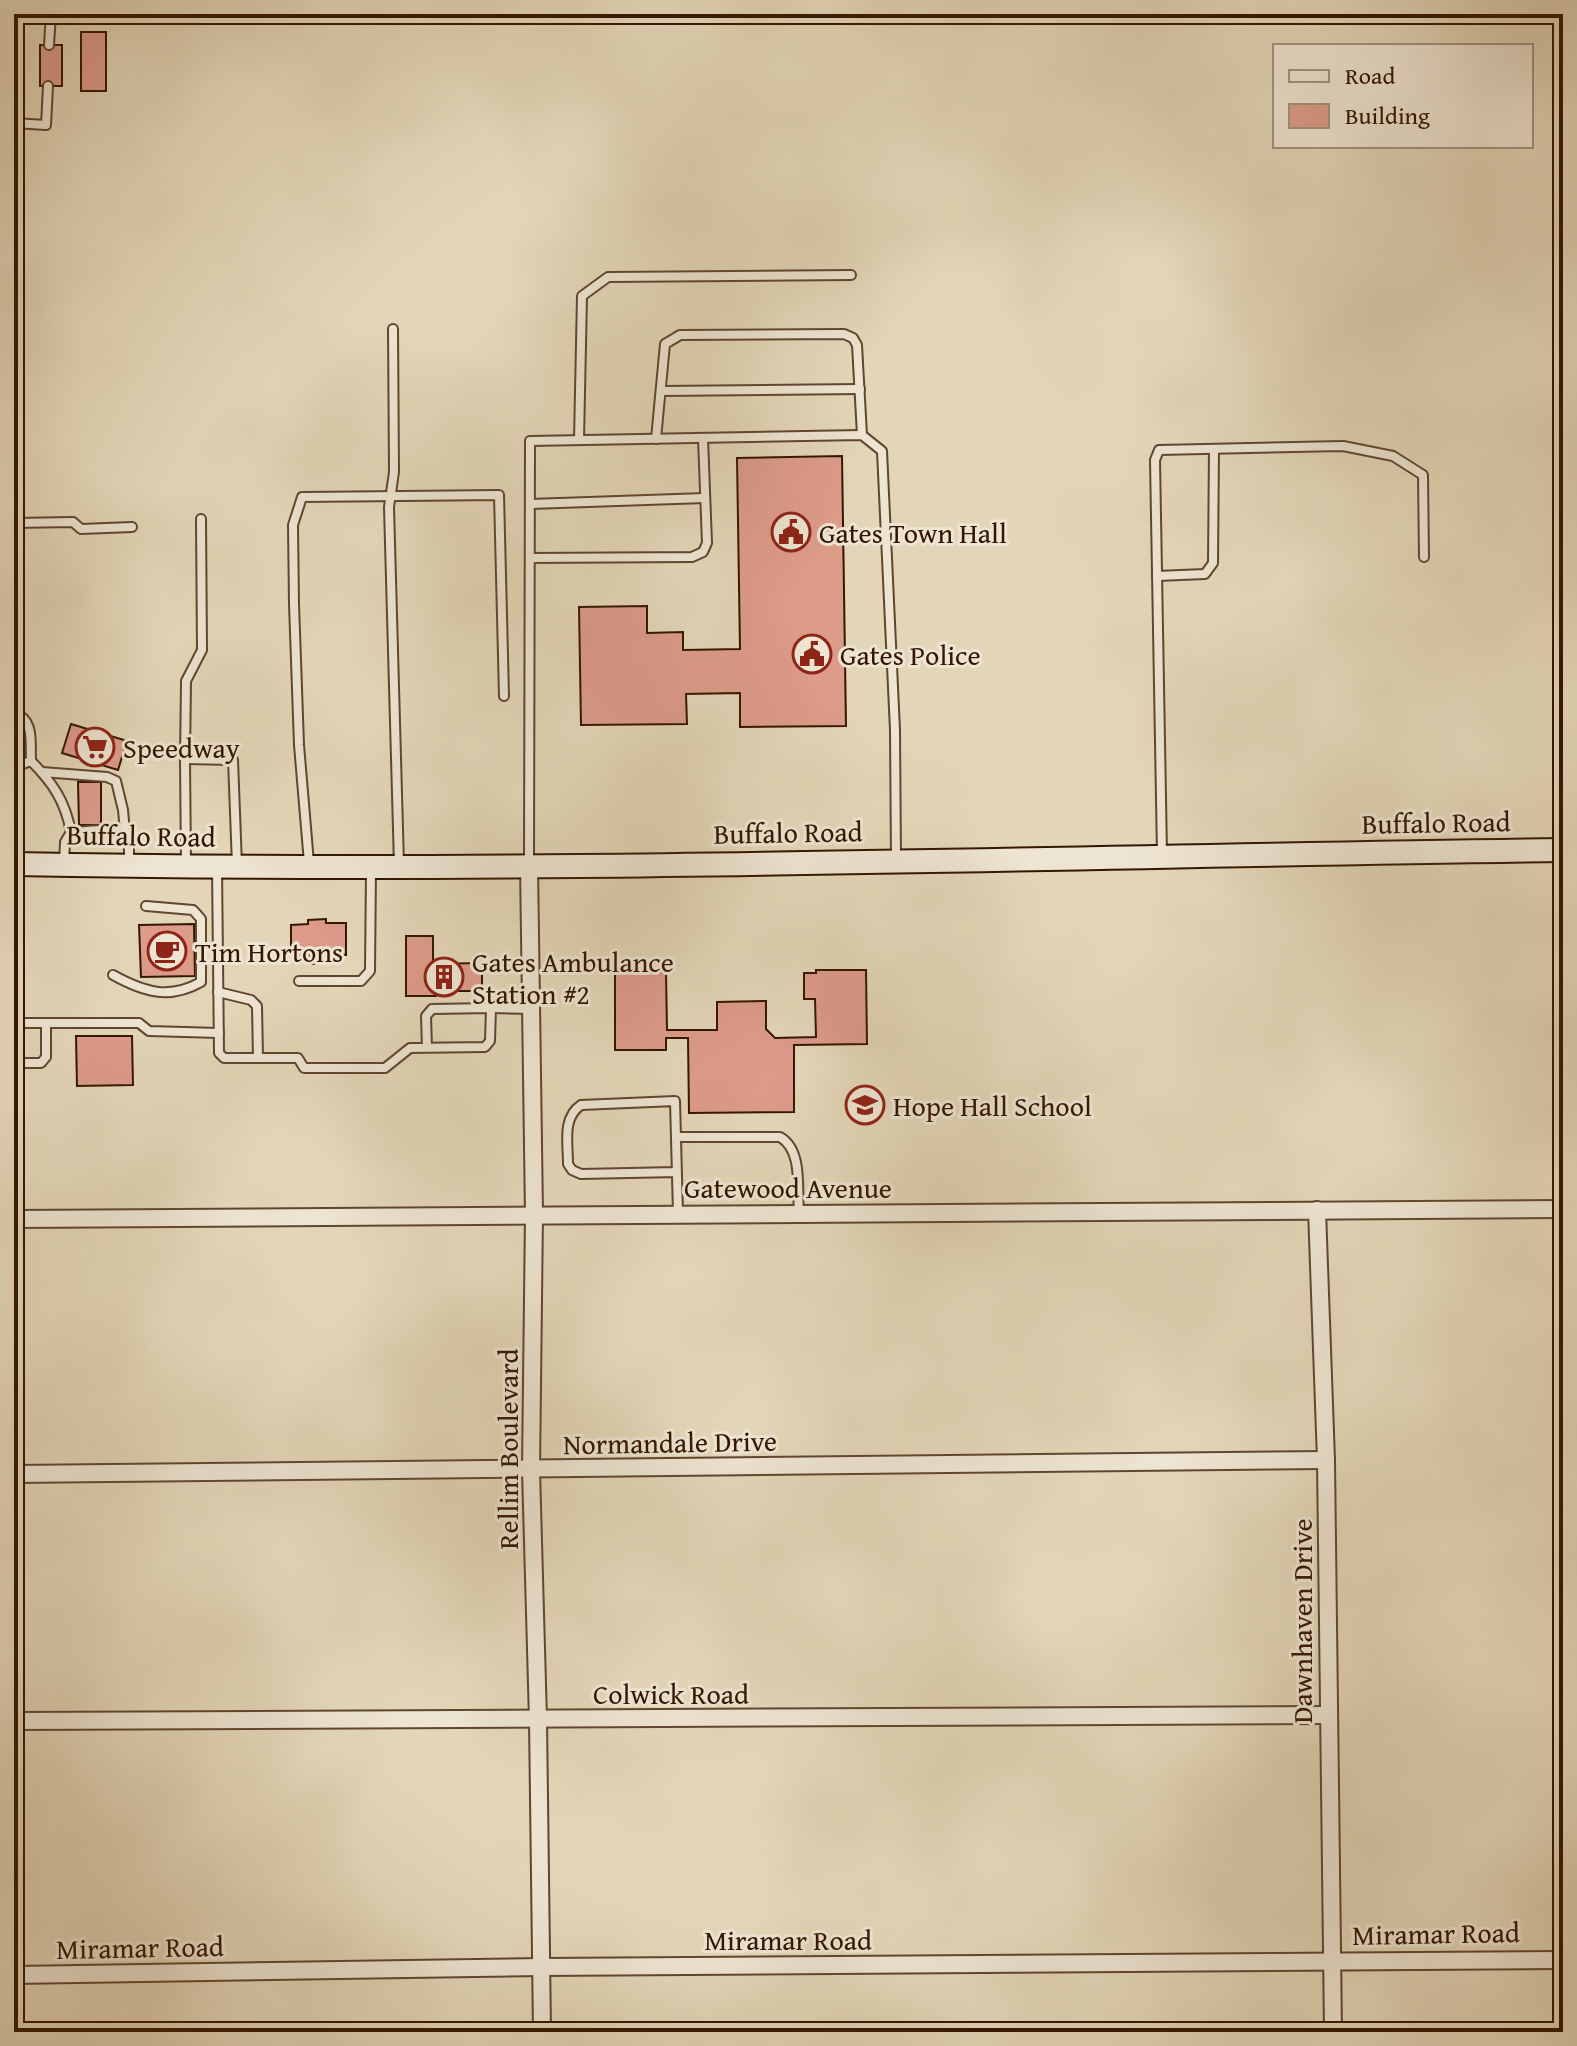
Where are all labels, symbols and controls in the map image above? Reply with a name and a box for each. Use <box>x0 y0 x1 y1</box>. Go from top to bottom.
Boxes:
legend <box>1273 44 1533 148</box>
text: Road <box>1345 58 1395 93</box>
text: Building <box>1345 98 1430 133</box>
public building icon: Gates Town Hall <box>770 511 812 553</box>
place label: Gates Town Hall <box>819 512 1007 553</box>
public building icon: Gates Police <box>791 633 833 675</box>
place label: Gates Police <box>840 634 981 675</box>
supermarket icon: Speedway <box>74 726 116 768</box>
place label: Speedway <box>123 727 240 768</box>
street label: Buffalo Road <box>1361 800 1511 844</box>
street label: Buffalo Road <box>713 810 863 854</box>
street label: Buffalo Road <box>66 813 216 857</box>
cafe icon: Tim Hortons <box>146 930 188 972</box>
place label: Tim Hortons <box>195 931 343 972</box>
place label: Gates Ambulance Station #2 <box>472 941 674 1014</box>
building icon: Gates Ambulance Station #2 <box>423 956 465 998</box>
school or university icon: Hope Hall School <box>844 1084 886 1126</box>
place label: Hope Hall School <box>893 1085 1092 1126</box>
street label: Gatewood Avenue <box>684 1167 892 1208</box>
street label: Rellim Boulevard <box>487 1348 528 1550</box>
street label: Normandale Drive <box>563 1420 777 1464</box>
street label: Dawnhaven Drive <box>1281 1518 1322 1724</box>
street label: Colwick Road <box>593 1673 749 1714</box>
street label: Miramar Road <box>1352 1911 1520 1955</box>
street label: Miramar Road <box>704 1919 872 1960</box>
street label: Miramar Road <box>56 1925 224 1969</box>

